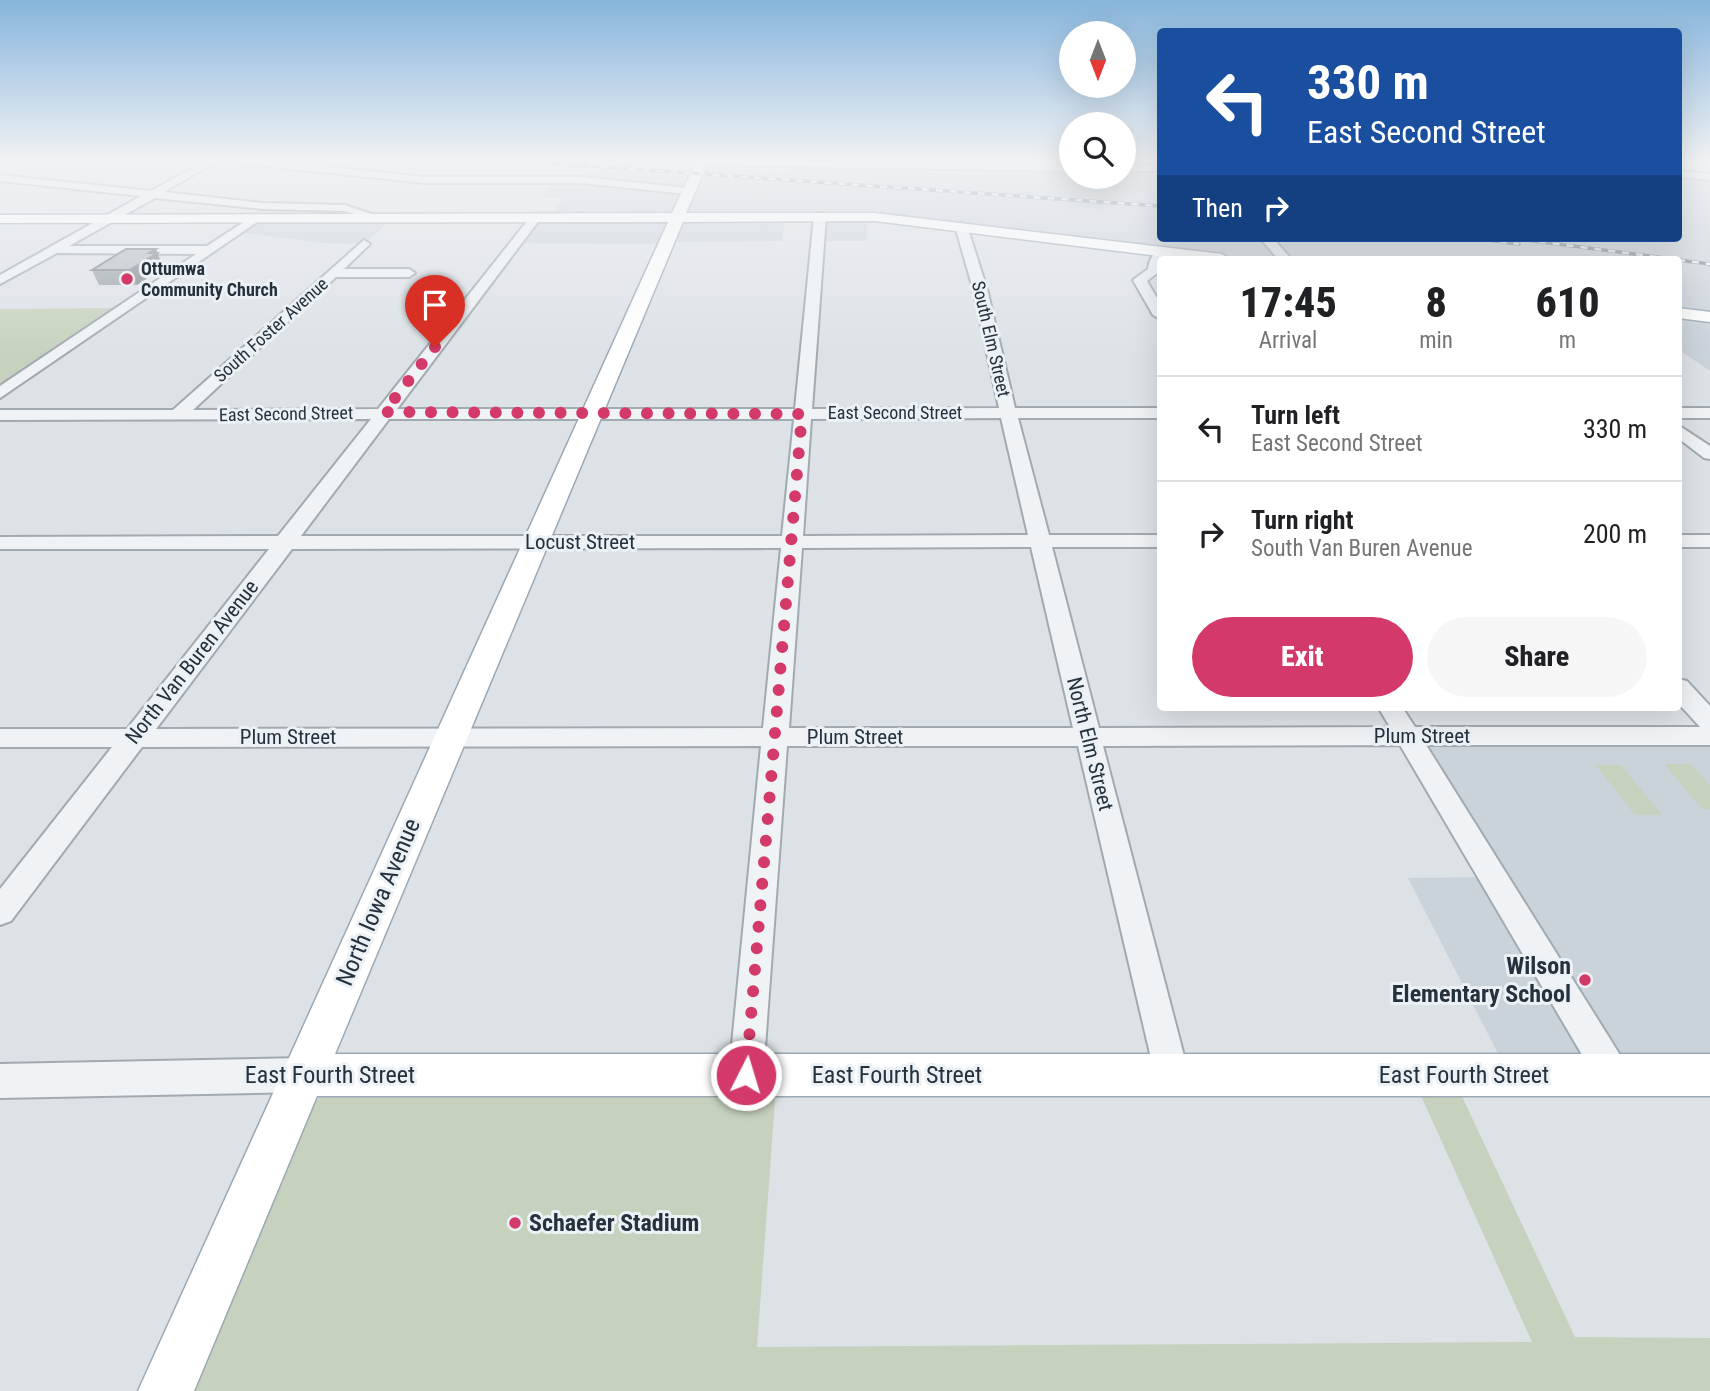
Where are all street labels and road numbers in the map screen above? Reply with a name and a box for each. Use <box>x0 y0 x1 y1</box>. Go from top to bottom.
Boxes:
street label: South Foster Avenue <box>209 273 332 386</box>
street label: South Elm Street <box>968 279 1015 399</box>
street label: East Second Street <box>219 402 353 425</box>
street label: East Second Street <box>828 402 962 423</box>
street label: Locust Street <box>525 530 635 554</box>
street label: North Van Buren Avenue <box>121 575 263 749</box>
street label: North Elm Street <box>1062 675 1118 813</box>
street label: Plum Street <box>1374 724 1470 748</box>
street label: Plum Street <box>240 725 336 749</box>
street label: Plum Street <box>807 725 903 749</box>
street label: North Iowa Avenue <box>330 814 426 990</box>
street label: East Fourth Street <box>245 1061 415 1089</box>
street label: East Fourth Street <box>812 1061 982 1089</box>
street label: East Fourth Street <box>1379 1061 1549 1089</box>

